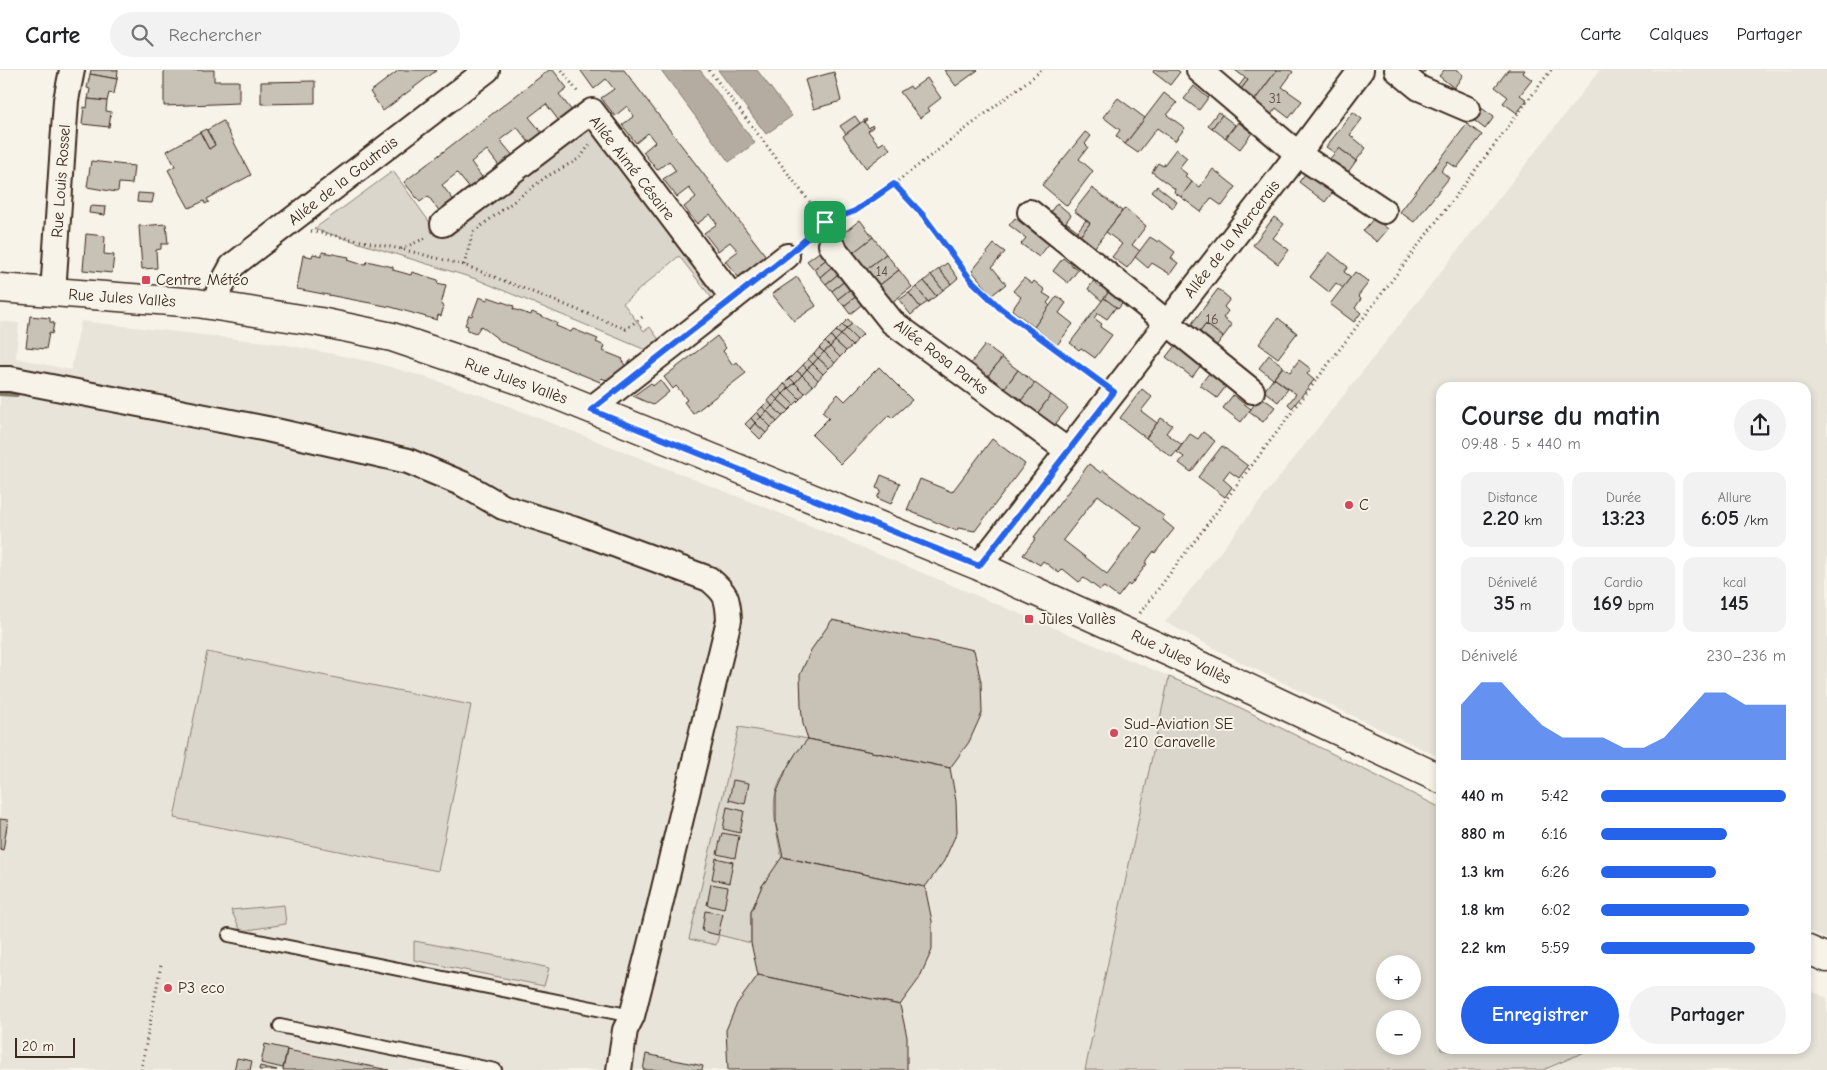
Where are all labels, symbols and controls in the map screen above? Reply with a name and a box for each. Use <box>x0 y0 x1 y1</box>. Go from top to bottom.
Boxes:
search box <box>110 12 460 57</box>
text: Carte <box>25 21 80 49</box>
icon: search <box>128 21 156 49</box>
text: Rechercher <box>168 24 261 46</box>
text: Carte <box>1580 24 1621 45</box>
text: Calques <box>1649 24 1709 45</box>
text: Partager <box>1737 24 1802 45</box>
house number: 31 <box>1269 90 1281 107</box>
street label: Allée Aimé Césaire <box>586 112 678 224</box>
street label: Rue Louis Rossel <box>48 124 74 238</box>
street label: Allée de la Gautrais <box>285 133 401 229</box>
street label: Allée de la Mercerais <box>1181 176 1284 301</box>
pin <box>804 201 846 243</box>
icon: arrive <box>811 208 839 236</box>
house number: 14 <box>876 263 888 280</box>
place label: Centre Météo <box>156 271 249 289</box>
marker: Centre Météo <box>140 274 152 286</box>
street label: Rue Jules Vallès <box>68 285 177 311</box>
house number: 16 <box>1205 311 1219 328</box>
street label: Allée Rosa Parks <box>891 316 992 398</box>
street label: Rue Jules Vallès <box>462 354 570 408</box>
button: share <box>1734 399 1786 451</box>
text: Course du matin <box>1461 400 1661 432</box>
text: 09:48 · 5 × 440 m <box>1461 435 1581 453</box>
text: Distance <box>1487 489 1538 506</box>
text: Durée <box>1606 489 1641 506</box>
text: Allure <box>1718 489 1751 506</box>
place label: C <box>1359 496 1369 514</box>
marker: C <box>1343 499 1355 511</box>
text: 2.20 <box>1483 506 1519 530</box>
text: 13:23 <box>1602 506 1645 530</box>
text: 6:05 <box>1701 506 1739 530</box>
text: km <box>1519 512 1542 529</box>
text: /km <box>1739 512 1768 529</box>
text: Dénivelé <box>1488 574 1537 591</box>
text: Cardio <box>1604 574 1643 591</box>
text: kcal <box>1723 574 1746 591</box>
text: 35 <box>1494 591 1515 615</box>
text: 169 <box>1593 591 1623 615</box>
text: 145 <box>1720 591 1749 615</box>
text: m <box>1515 597 1531 614</box>
text: bpm <box>1623 597 1654 614</box>
place label: Jules Vallès <box>1039 610 1116 628</box>
marker: Jules Vallès <box>1023 613 1035 625</box>
street label: Rue Jules Vallès <box>1128 626 1234 688</box>
text: Dénivelé <box>1461 647 1517 665</box>
text: 230–236 m <box>1706 647 1786 665</box>
place label: Sud-Aviation SE 210 Caravelle <box>1124 715 1234 751</box>
marker: Sud-Aviation SE 210 Caravelle <box>1108 727 1120 739</box>
text: 440 m <box>1461 787 1504 805</box>
text: 5:42 <box>1541 787 1569 805</box>
text: 880 m <box>1461 825 1505 843</box>
text: 6:16 <box>1541 825 1568 843</box>
text: 1.3 km <box>1461 863 1504 881</box>
text: 6:26 <box>1541 863 1570 881</box>
text: 1.8 km <box>1461 901 1505 919</box>
text: 6:02 <box>1541 901 1571 919</box>
text: 2.2 km <box>1461 939 1506 957</box>
text: 5:59 <box>1541 939 1570 957</box>
map controls <box>1376 955 1421 1055</box>
button: + <box>1376 955 1421 1000</box>
place label: P3 eco <box>178 979 225 997</box>
marker: P3 eco <box>162 982 174 994</box>
button: Enregistrer <box>1461 986 1619 1044</box>
button: Partager <box>1629 986 1786 1044</box>
button: − <box>1376 1010 1421 1055</box>
scale bar <box>15 1035 75 1058</box>
text: 20 m <box>22 1038 54 1055</box>

